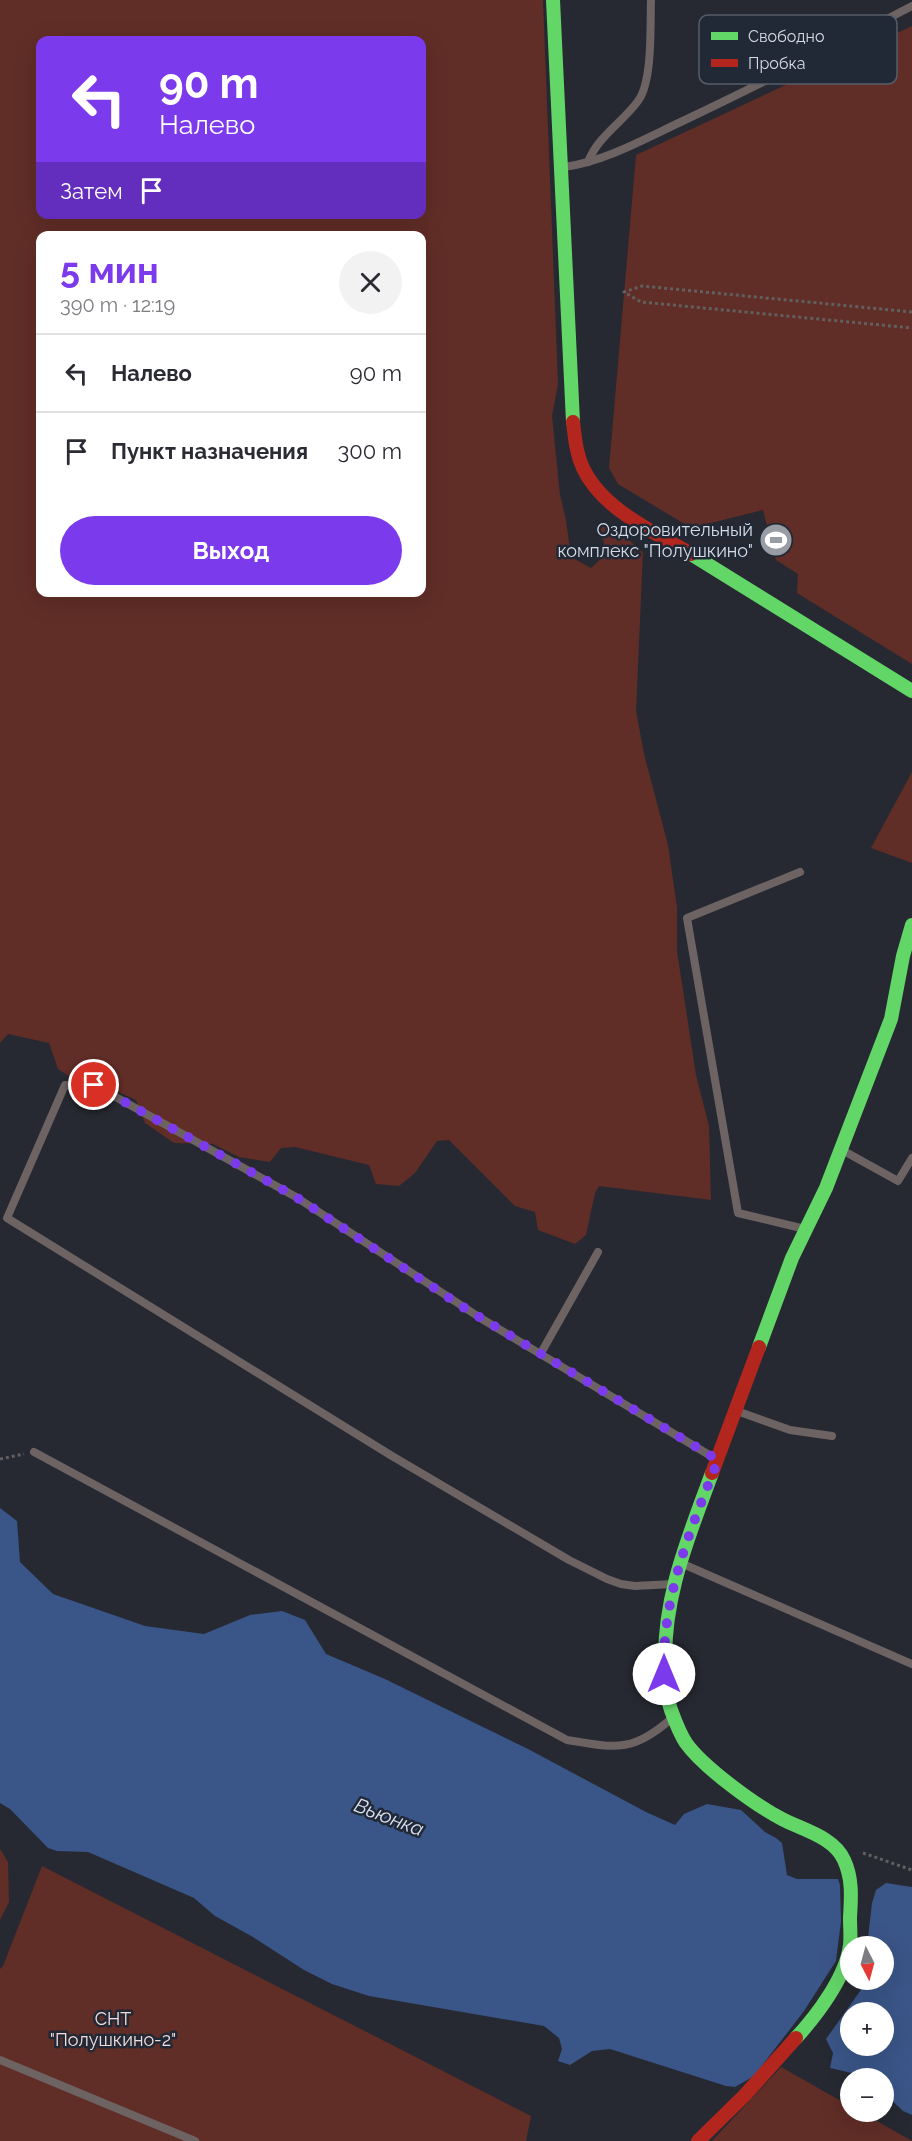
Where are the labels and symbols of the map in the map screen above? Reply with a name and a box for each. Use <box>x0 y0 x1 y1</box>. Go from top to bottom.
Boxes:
legend <box>699 15 897 84</box>
text: Свободно <box>748 27 824 46</box>
text: Пробка <box>748 54 806 73</box>
place label: Оздоровительный комплекс "Полушкино" <box>557 519 753 561</box>
sports icon: Оздоровительный комплекс "Полушкино" <box>758 522 794 558</box>
pin <box>68 1059 119 1110</box>
position arrow <box>632 1642 696 1706</box>
water label: Вьюнка <box>351 1793 427 1841</box>
north arrow <box>840 1936 894 1990</box>
park label: СНТ "Полушкино-2" <box>50 2008 176 2050</box>

